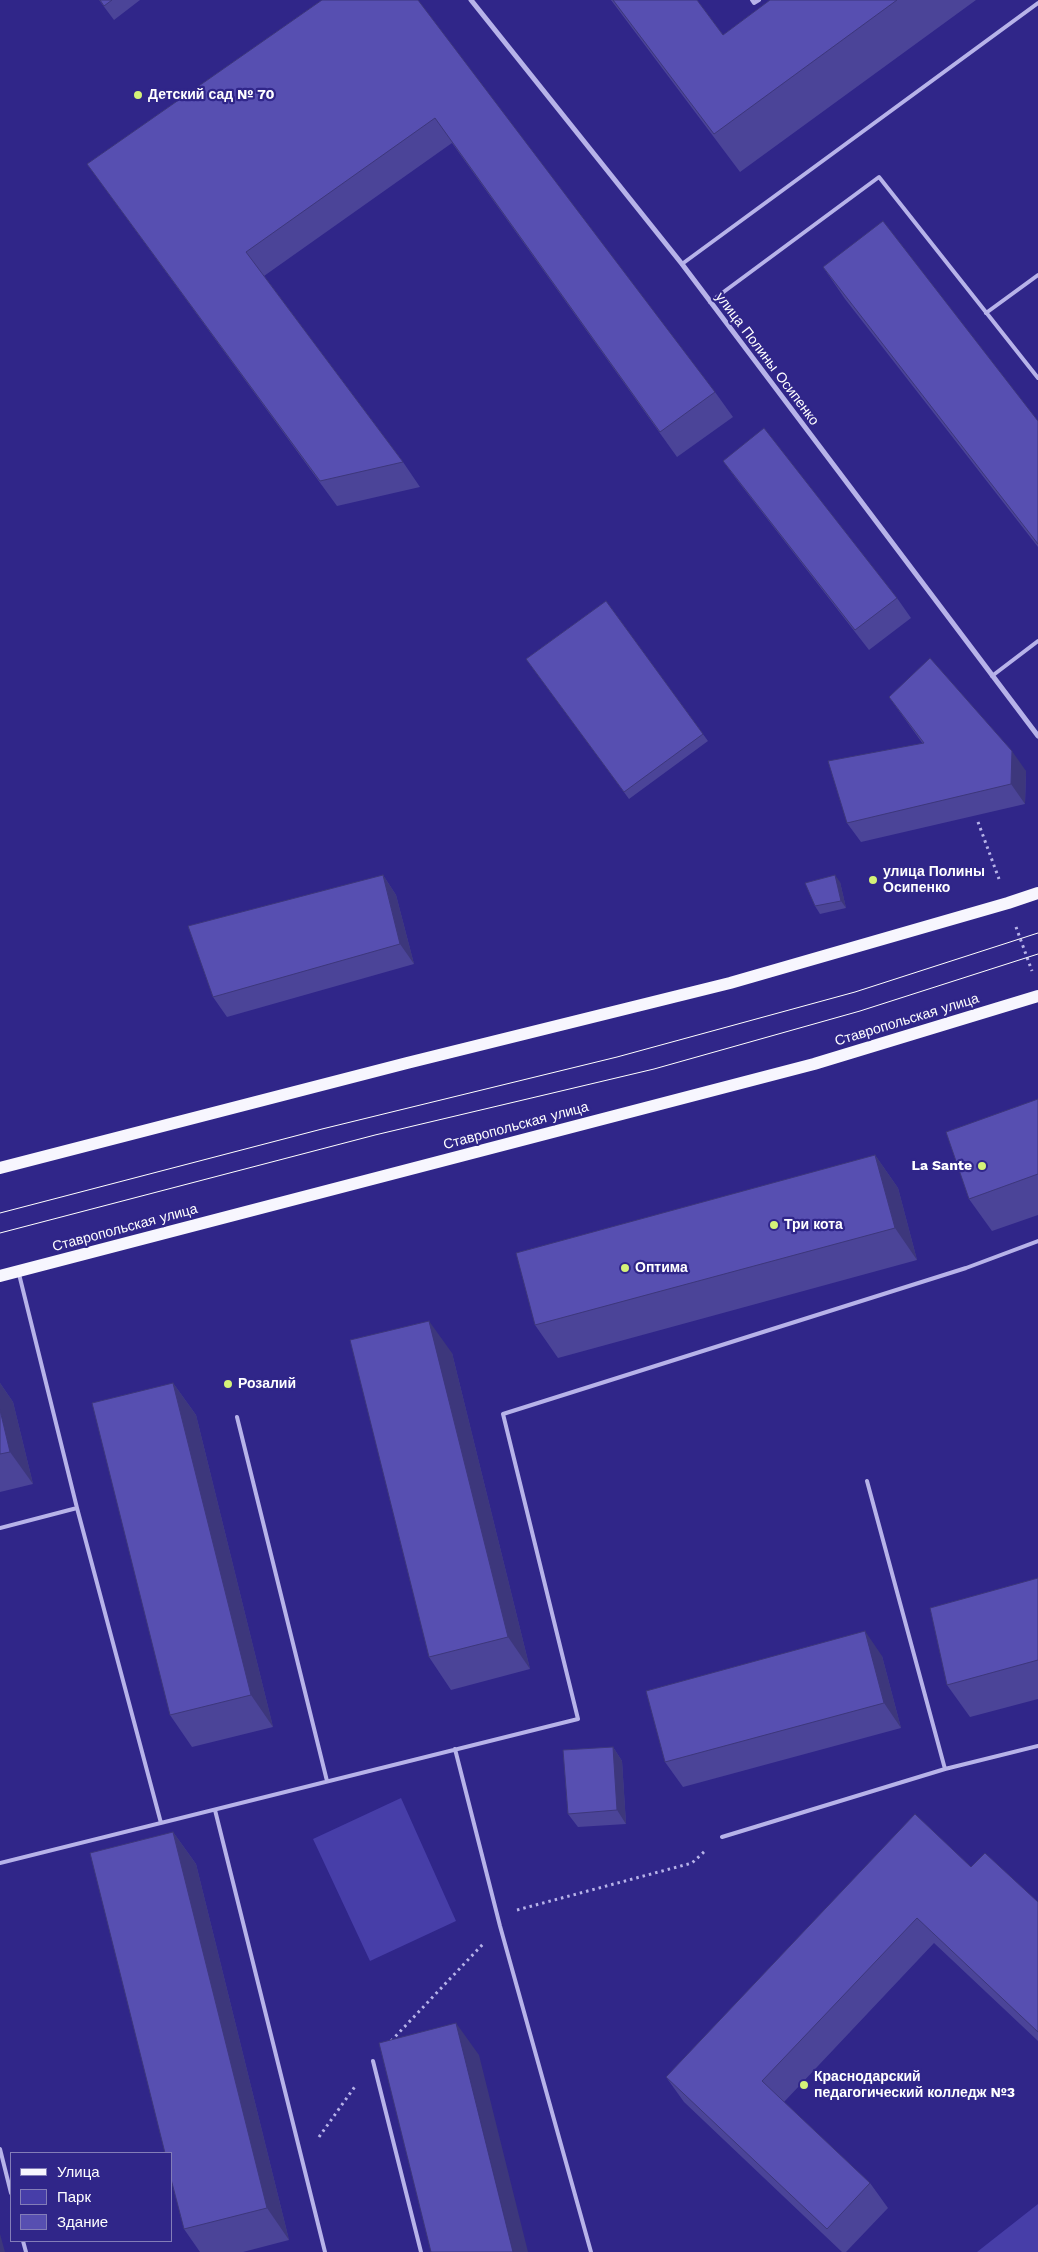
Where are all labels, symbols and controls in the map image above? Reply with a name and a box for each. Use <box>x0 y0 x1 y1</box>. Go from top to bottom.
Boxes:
place label: Детский сад № 70 <box>148 87 275 103</box>
marker: Детский сад № 70 <box>132 89 144 101</box>
street label: улица Полины Осипенко <box>711 289 823 429</box>
place label: улица Полины Осипенко <box>883 864 985 896</box>
marker: улица Полины Осипенко <box>867 874 879 886</box>
street label: Ставропольская улица <box>833 990 981 1050</box>
street label: Ставропольская улица <box>442 1099 590 1153</box>
place label: La Sante <box>912 1158 972 1174</box>
marker: La Sante <box>976 1160 988 1172</box>
street label: Ставропольская улица <box>51 1201 199 1255</box>
place label: Три кота <box>784 1217 843 1233</box>
marker: Три кота <box>768 1219 780 1231</box>
place label: Оптима <box>635 1260 688 1276</box>
marker: Оптима <box>619 1262 631 1274</box>
place label: Розалий <box>238 1376 296 1392</box>
marker: Розалий <box>222 1378 234 1390</box>
place label: Краснодарский педагогический колледж №3 <box>814 2069 1015 2102</box>
marker: Краснодарский педагогический колледж №3 <box>798 2079 810 2091</box>
legend <box>10 2152 172 2242</box>
text: Улица <box>57 2163 100 2181</box>
text: Парк <box>57 2188 91 2206</box>
text: Здание <box>57 2213 108 2231</box>

